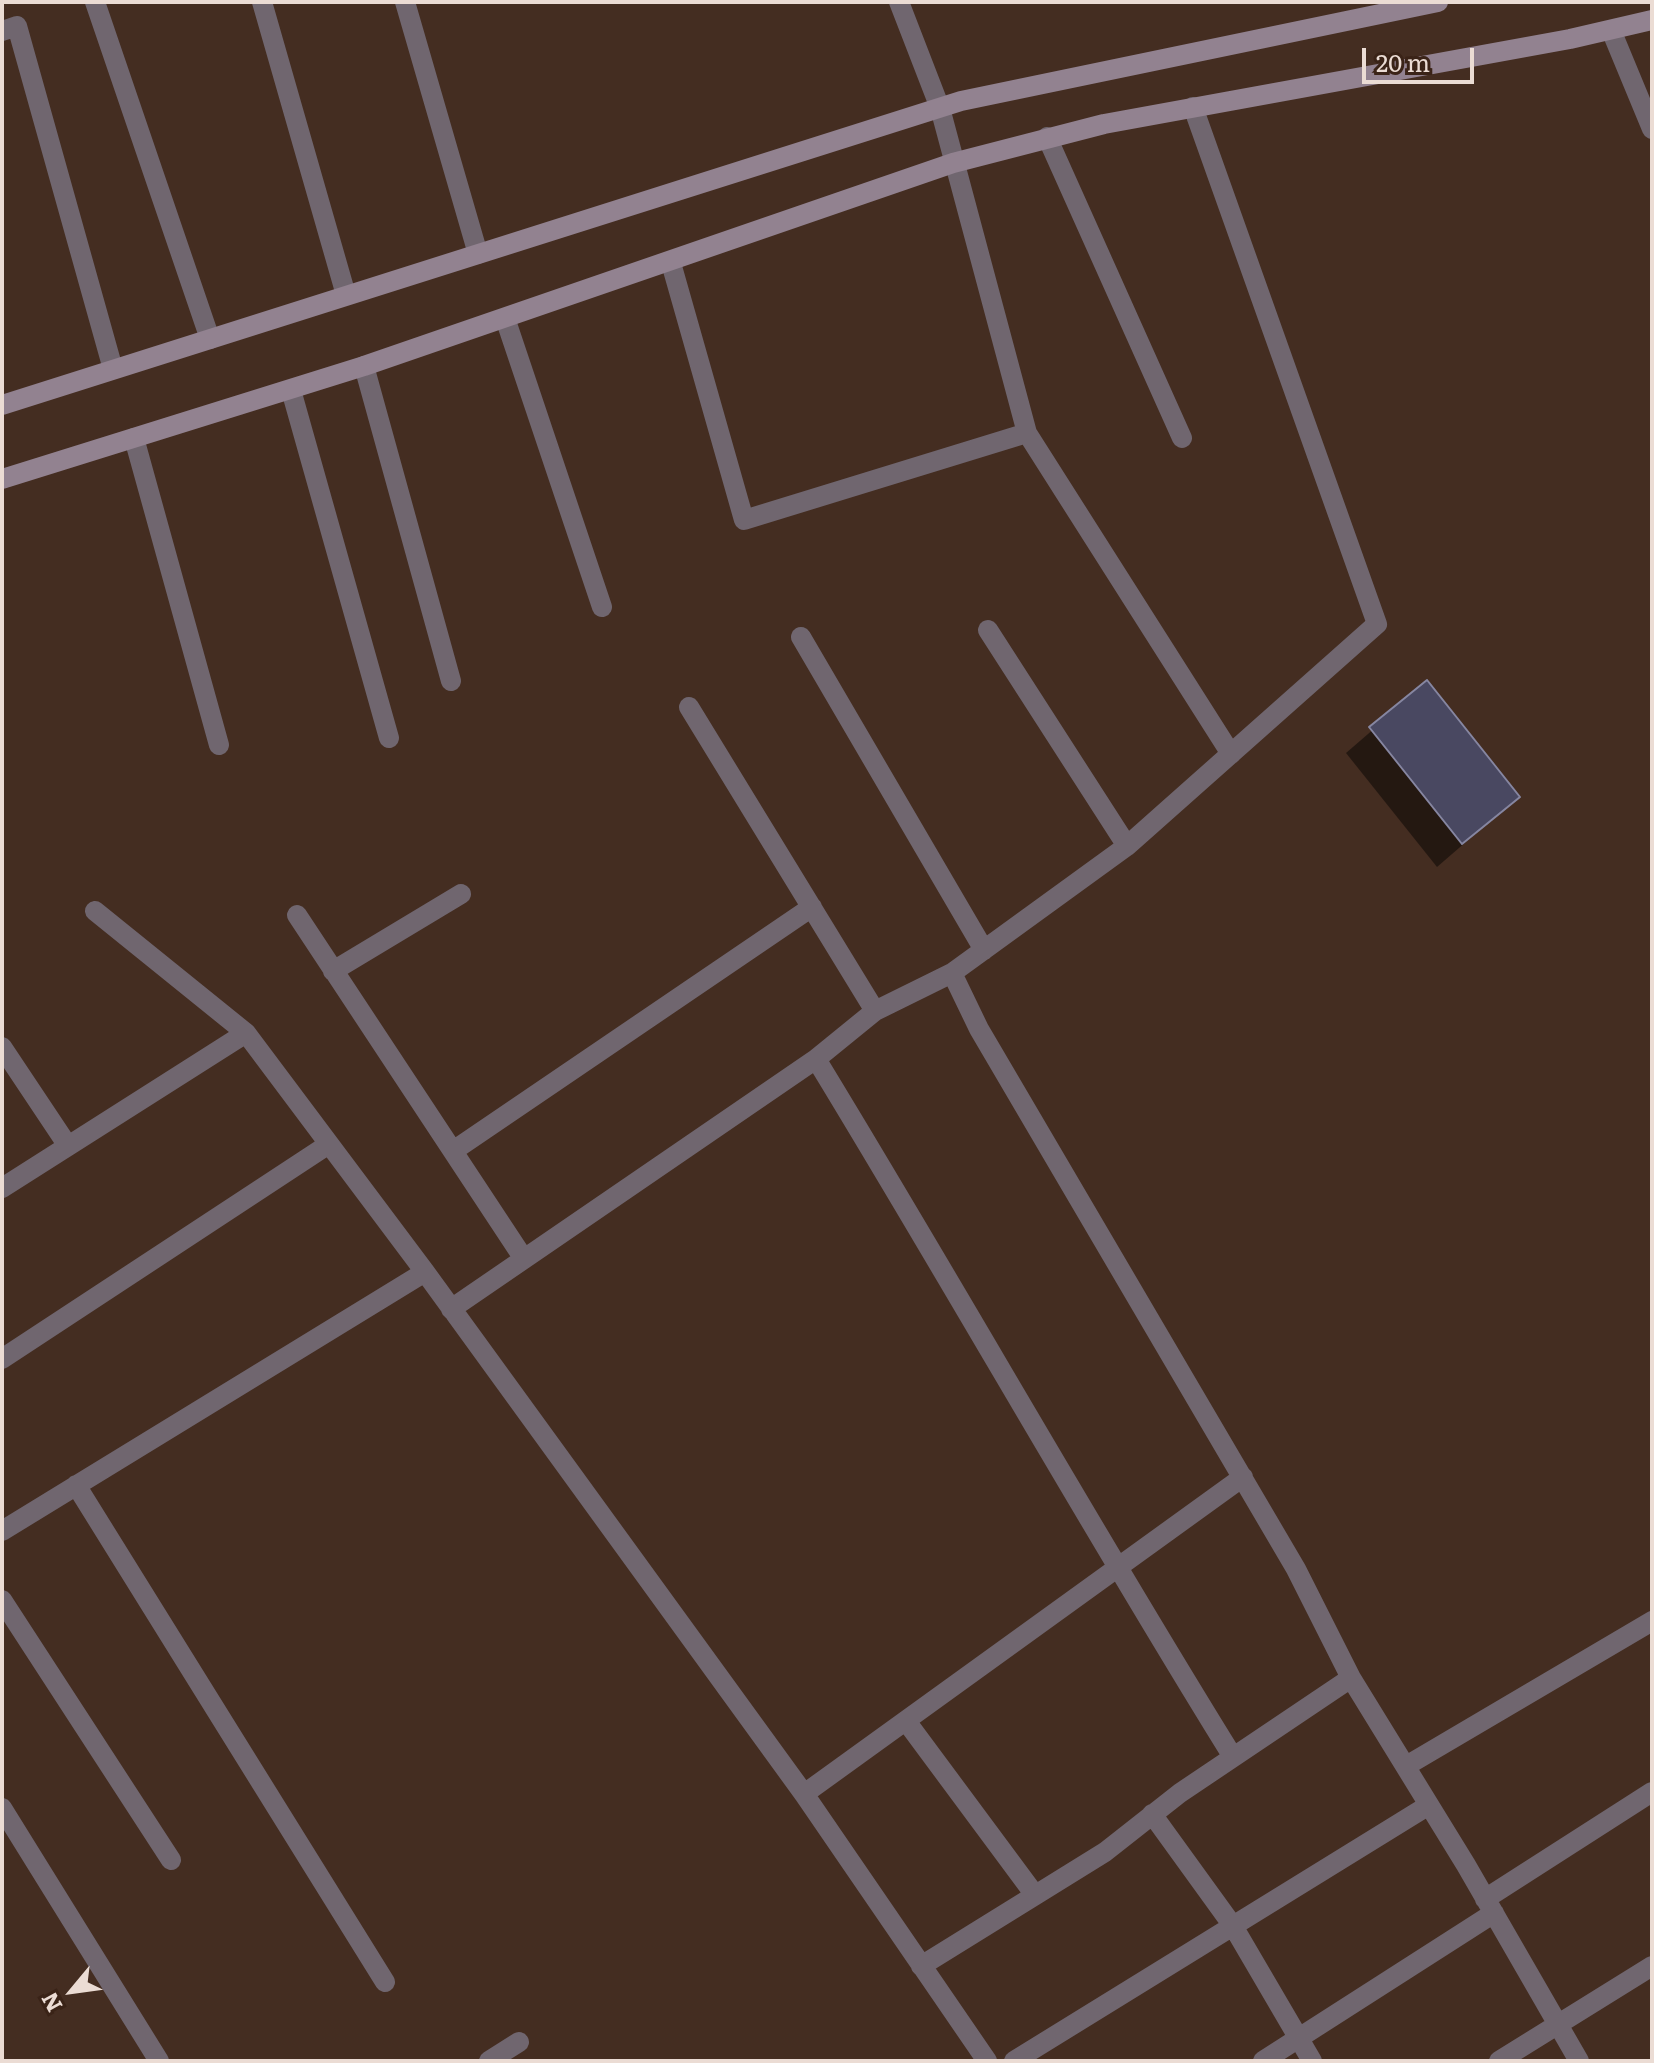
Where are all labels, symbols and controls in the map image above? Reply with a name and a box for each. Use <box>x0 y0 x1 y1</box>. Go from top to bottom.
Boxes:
scale bar <box>1366 32 1478 82</box>
text: 20 m <box>1376 44 1430 79</box>
north arrow <box>32 1951 112 2031</box>
text: N <box>32 1987 69 2019</box>

